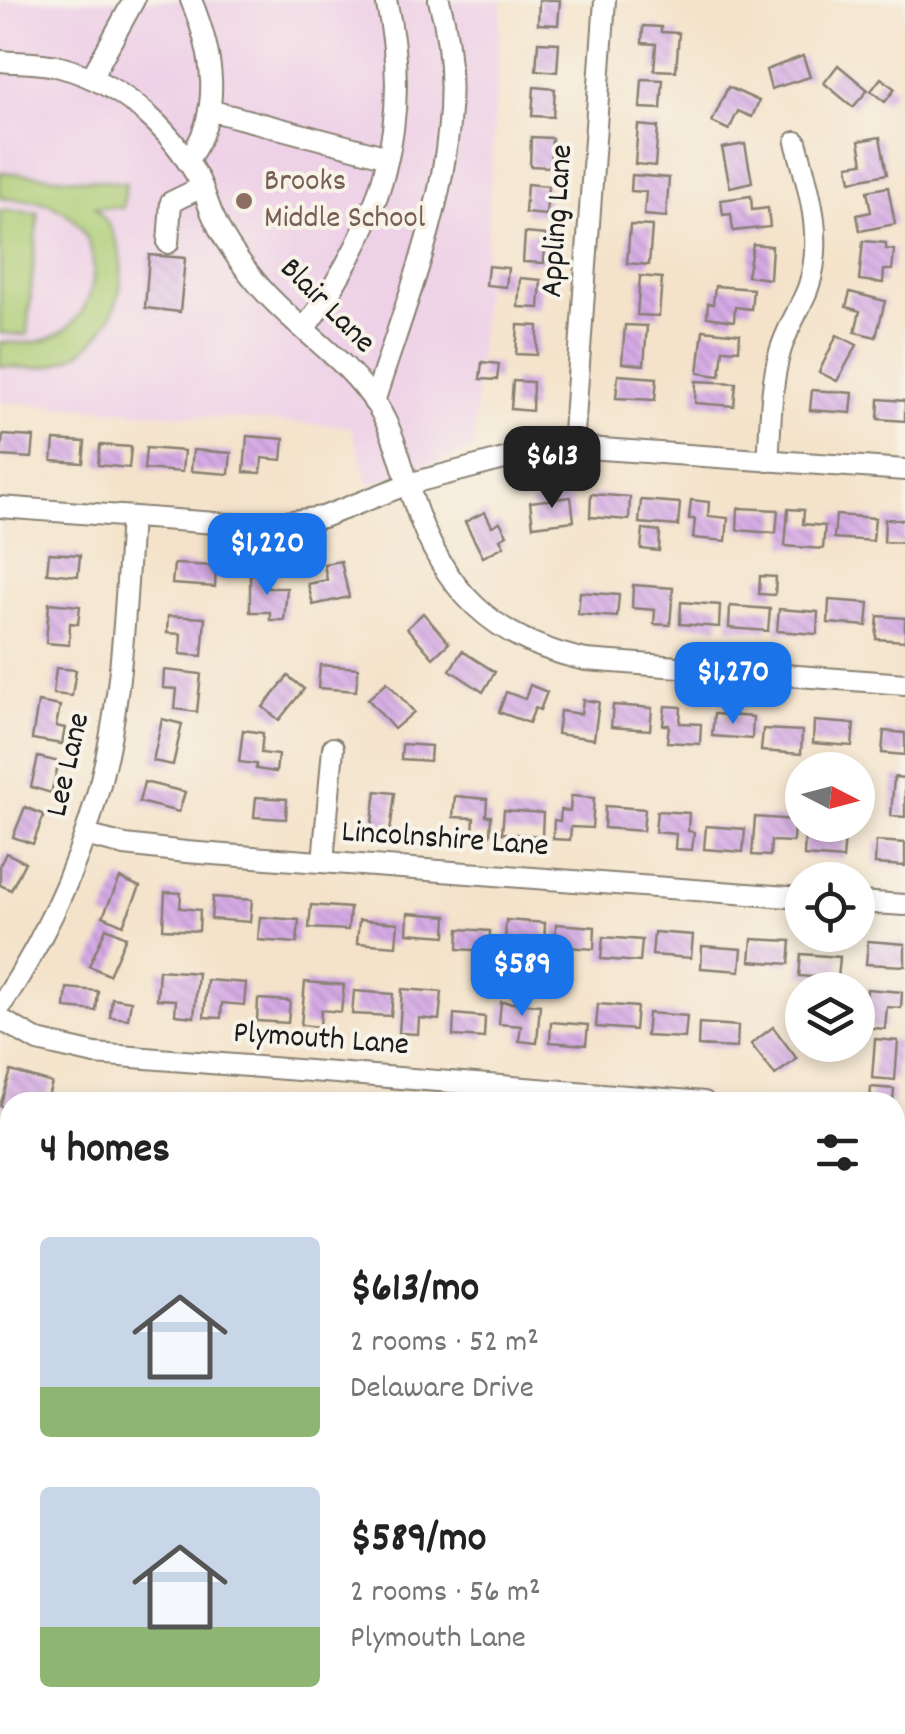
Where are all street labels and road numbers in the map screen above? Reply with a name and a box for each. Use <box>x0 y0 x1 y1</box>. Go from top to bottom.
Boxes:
street label: Appling Lane <box>531 143 587 299</box>
street label: Blair Lane <box>267 248 385 366</box>
street label: Lee Lane <box>36 708 104 822</box>
street label: Lincolnshire Lane <box>340 811 550 871</box>
street label: Plymouth Lane <box>232 1012 410 1070</box>

